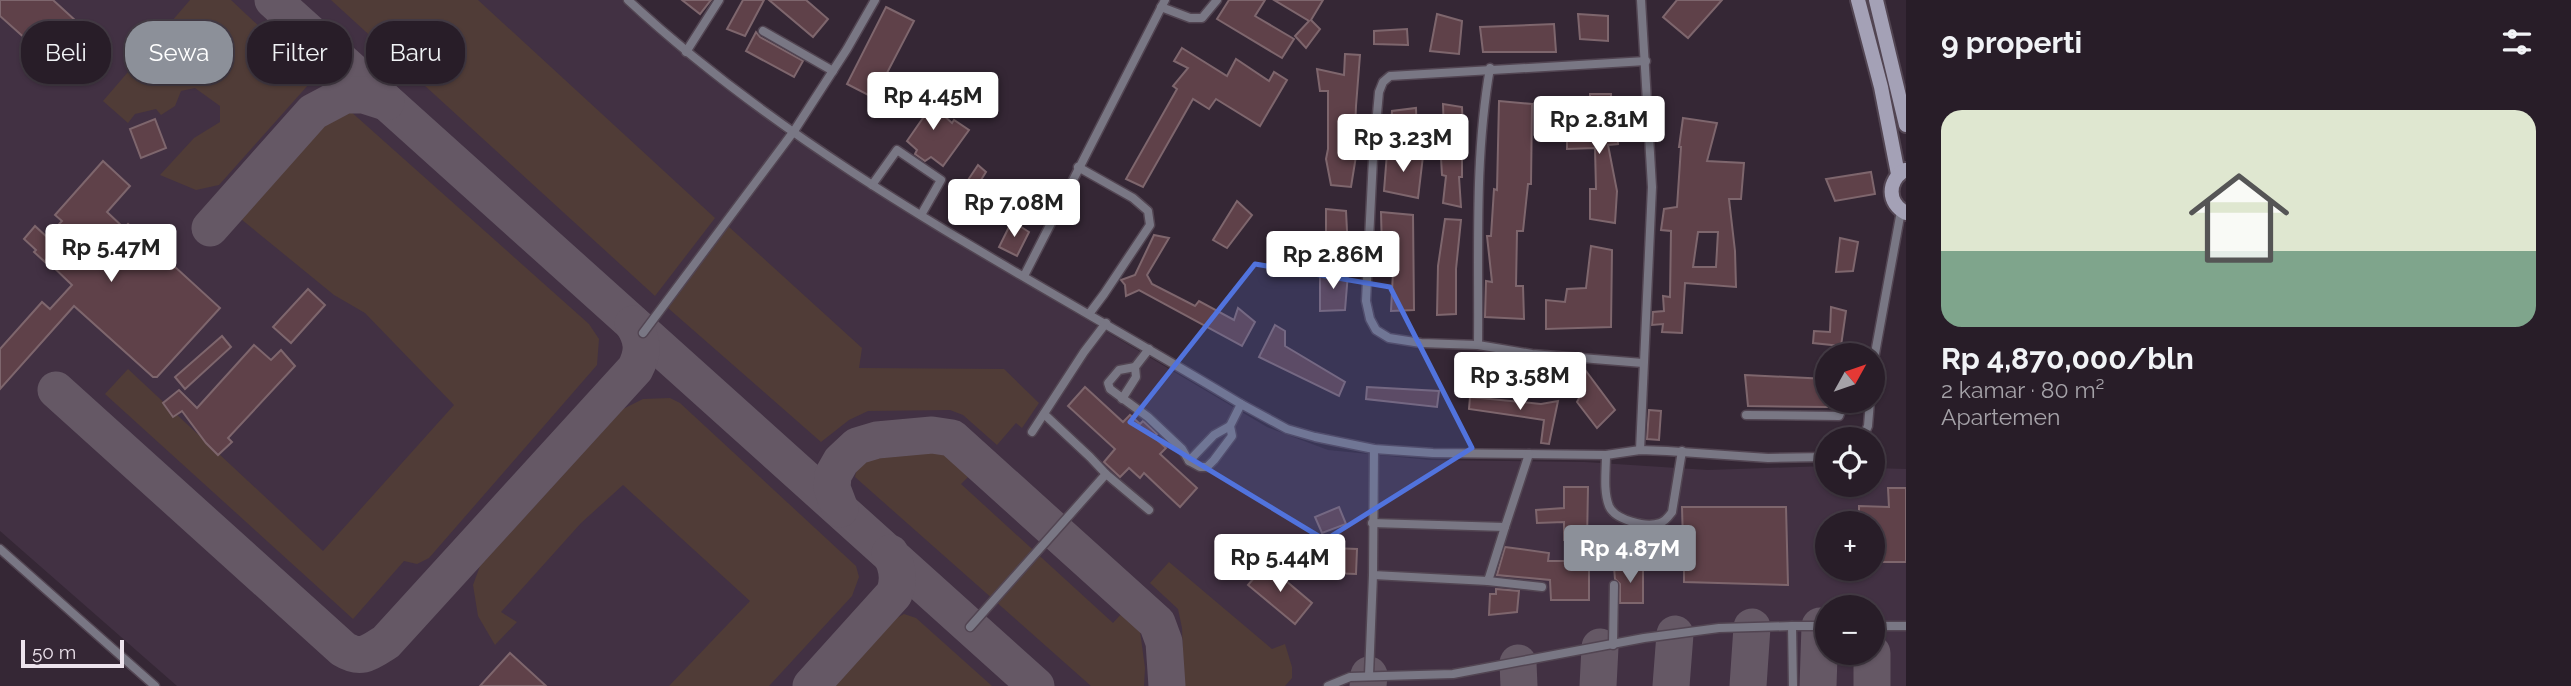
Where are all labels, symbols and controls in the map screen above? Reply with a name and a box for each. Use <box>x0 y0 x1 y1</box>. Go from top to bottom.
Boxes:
chip: Beli <box>21 21 111 84</box>
chip: Sewa <box>125 21 233 84</box>
chip: Filter <box>247 21 352 84</box>
chip: Baru <box>366 21 465 84</box>
icon: filters <box>2498 23 2536 61</box>
text: 9 properti <box>1941 25 2082 60</box>
pin: Rp 4.45M <box>861 72 1005 132</box>
text: Rp 4.45M <box>883 81 983 108</box>
pin: Rp 2.81M <box>1527 96 1671 156</box>
text: Rp 2.81M <box>1550 105 1648 132</box>
pin: Rp 3.23M <box>1331 114 1475 174</box>
text: Rp 3.23M <box>1354 123 1453 150</box>
icon: home <box>2176 155 2302 281</box>
pin: Rp 7.08M <box>942 180 1086 239</box>
text: Rp 7.08M <box>964 188 1064 215</box>
pin: Rp 5.47M <box>39 224 183 284</box>
pin: Rp 2.86M <box>1261 232 1405 291</box>
text: Rp 5.47M <box>61 233 161 260</box>
text: Rp 2.86M <box>1282 240 1384 267</box>
text: Rp 4,870,000/bln <box>1941 341 2194 376</box>
north arrow <box>1815 343 1885 413</box>
map controls <box>1815 343 1885 665</box>
pin: Rp 3.58M <box>1448 352 1592 412</box>
text: Rp 3.58M <box>1470 361 1570 388</box>
text: 2 kamar · 80 m² <box>1941 376 2104 403</box>
text: Apartemen <box>1941 403 2060 430</box>
button: locate <box>1815 427 1885 497</box>
button: + <box>1815 511 1885 581</box>
pin: Rp 4.87M <box>1558 526 1702 585</box>
pin: Rp 5.44M <box>1208 534 1352 594</box>
text: Rp 4.87M <box>1580 534 1680 561</box>
text: Rp 5.44M <box>1230 543 1330 570</box>
button: − <box>1815 595 1885 665</box>
scale bar <box>21 637 124 669</box>
text: 50 m <box>32 641 76 663</box>

